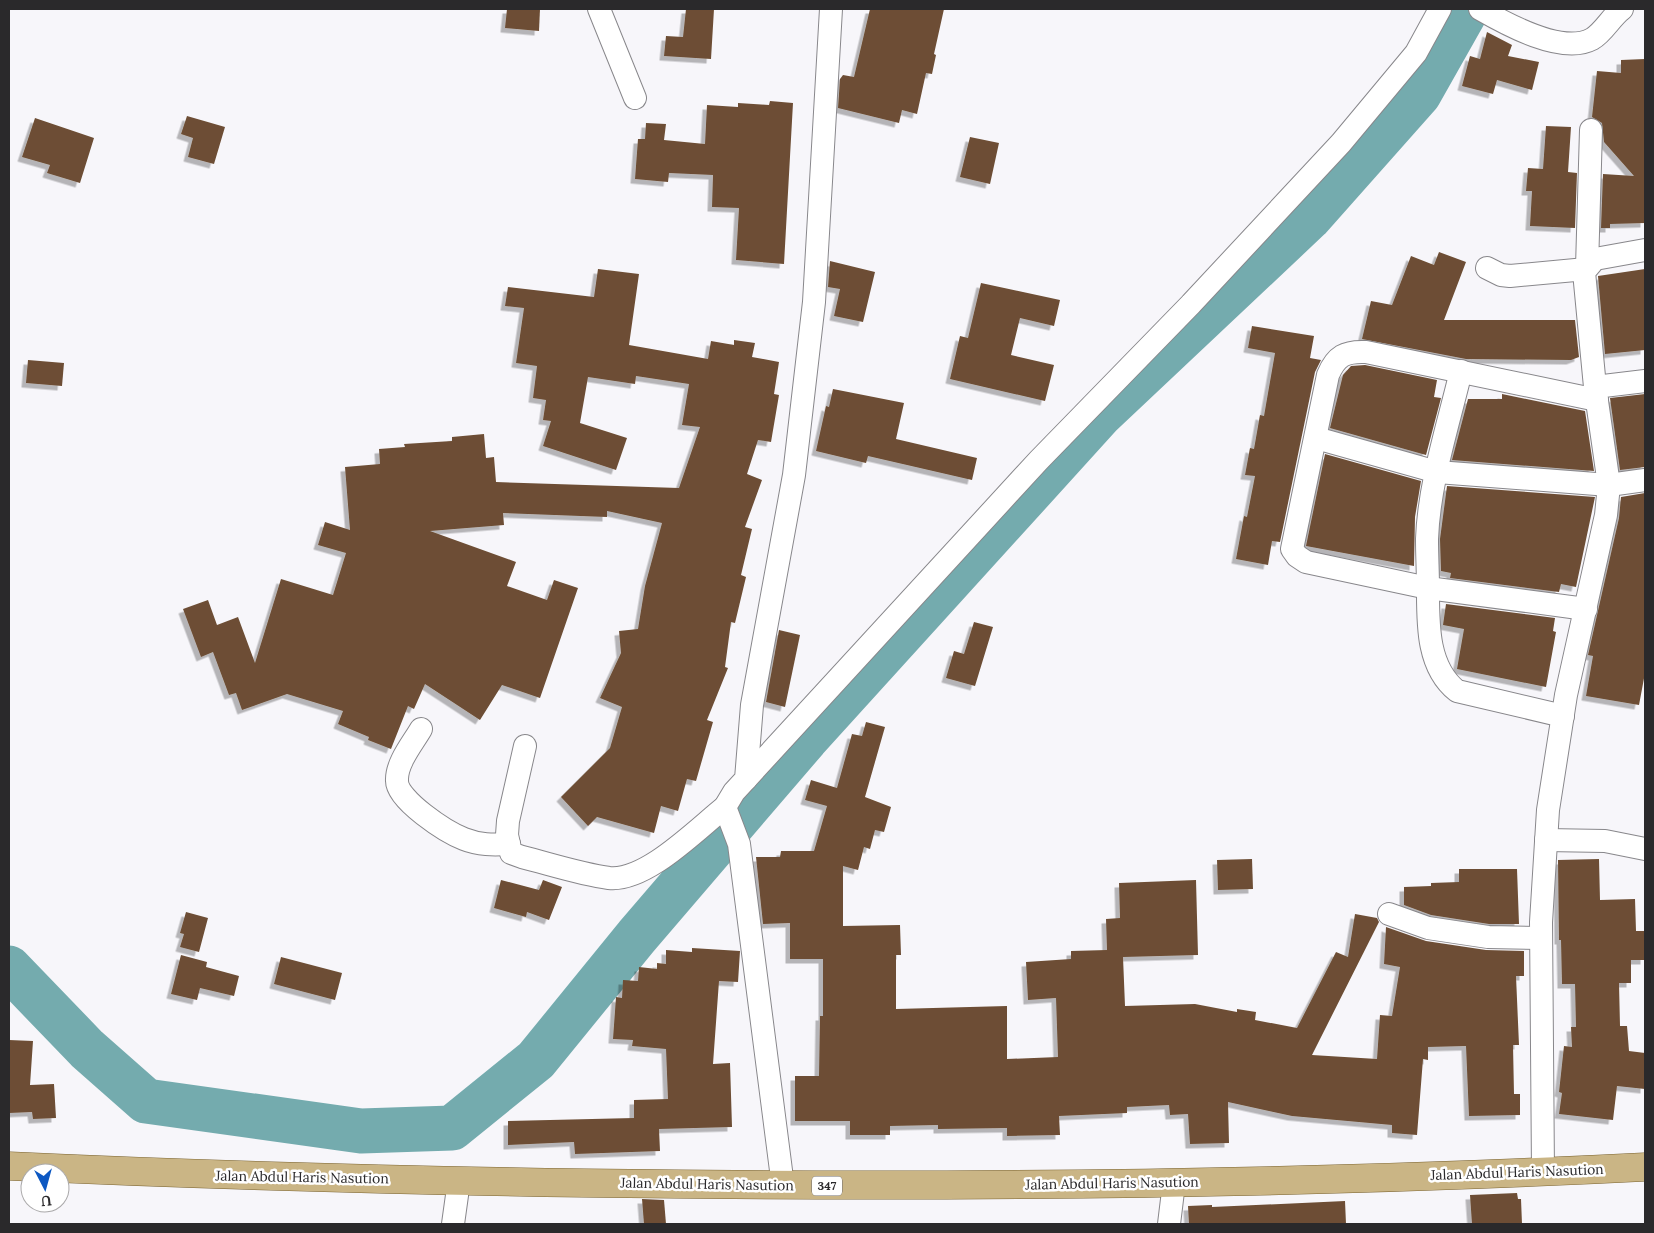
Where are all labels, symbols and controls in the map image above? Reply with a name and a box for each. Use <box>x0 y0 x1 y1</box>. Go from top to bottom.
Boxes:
street label: Jalan Abdul Haris Nasution <box>1429 1160 1604 1184</box>
north arrow <box>20 1163 70 1213</box>
street label: Jalan Abdul Haris Nasution <box>214 1166 389 1188</box>
street label: Jalan Abdul Haris Nasution <box>1024 1172 1199 1194</box>
street label: Jalan Abdul Haris Nasution <box>619 1173 794 1195</box>
road number: 347 <box>812 1176 842 1196</box>
text: U <box>40 1191 53 1210</box>

